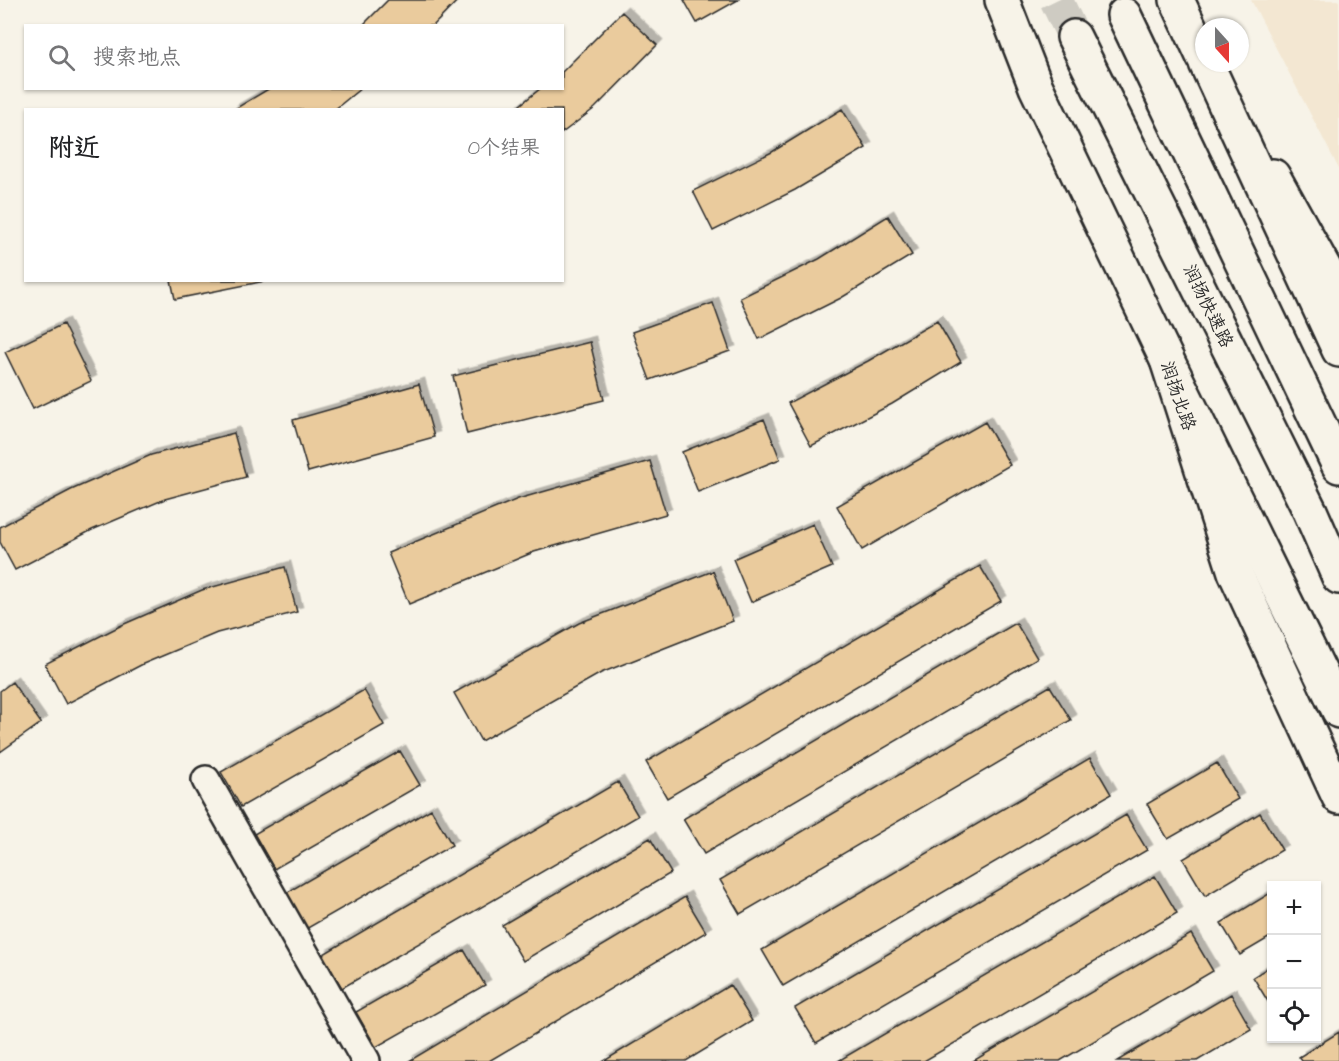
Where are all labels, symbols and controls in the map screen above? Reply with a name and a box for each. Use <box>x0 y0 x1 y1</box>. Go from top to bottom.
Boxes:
north arrow <box>1195 18 1249 72</box>
search box <box>24 24 564 90</box>
icon: search <box>45 41 78 74</box>
text: 搜索地点 <box>93 42 181 73</box>
text: 附近 <box>48 130 100 166</box>
text: 0个结果 <box>467 134 540 162</box>
street label: 润扬快速路 <box>1177 260 1239 352</box>
street label: 润扬北路 <box>1154 358 1202 434</box>
map controls <box>1267 881 1321 1043</box>
button: + <box>1267 881 1321 935</box>
button: − <box>1267 935 1321 989</box>
button: locate <box>1267 989 1321 1043</box>

